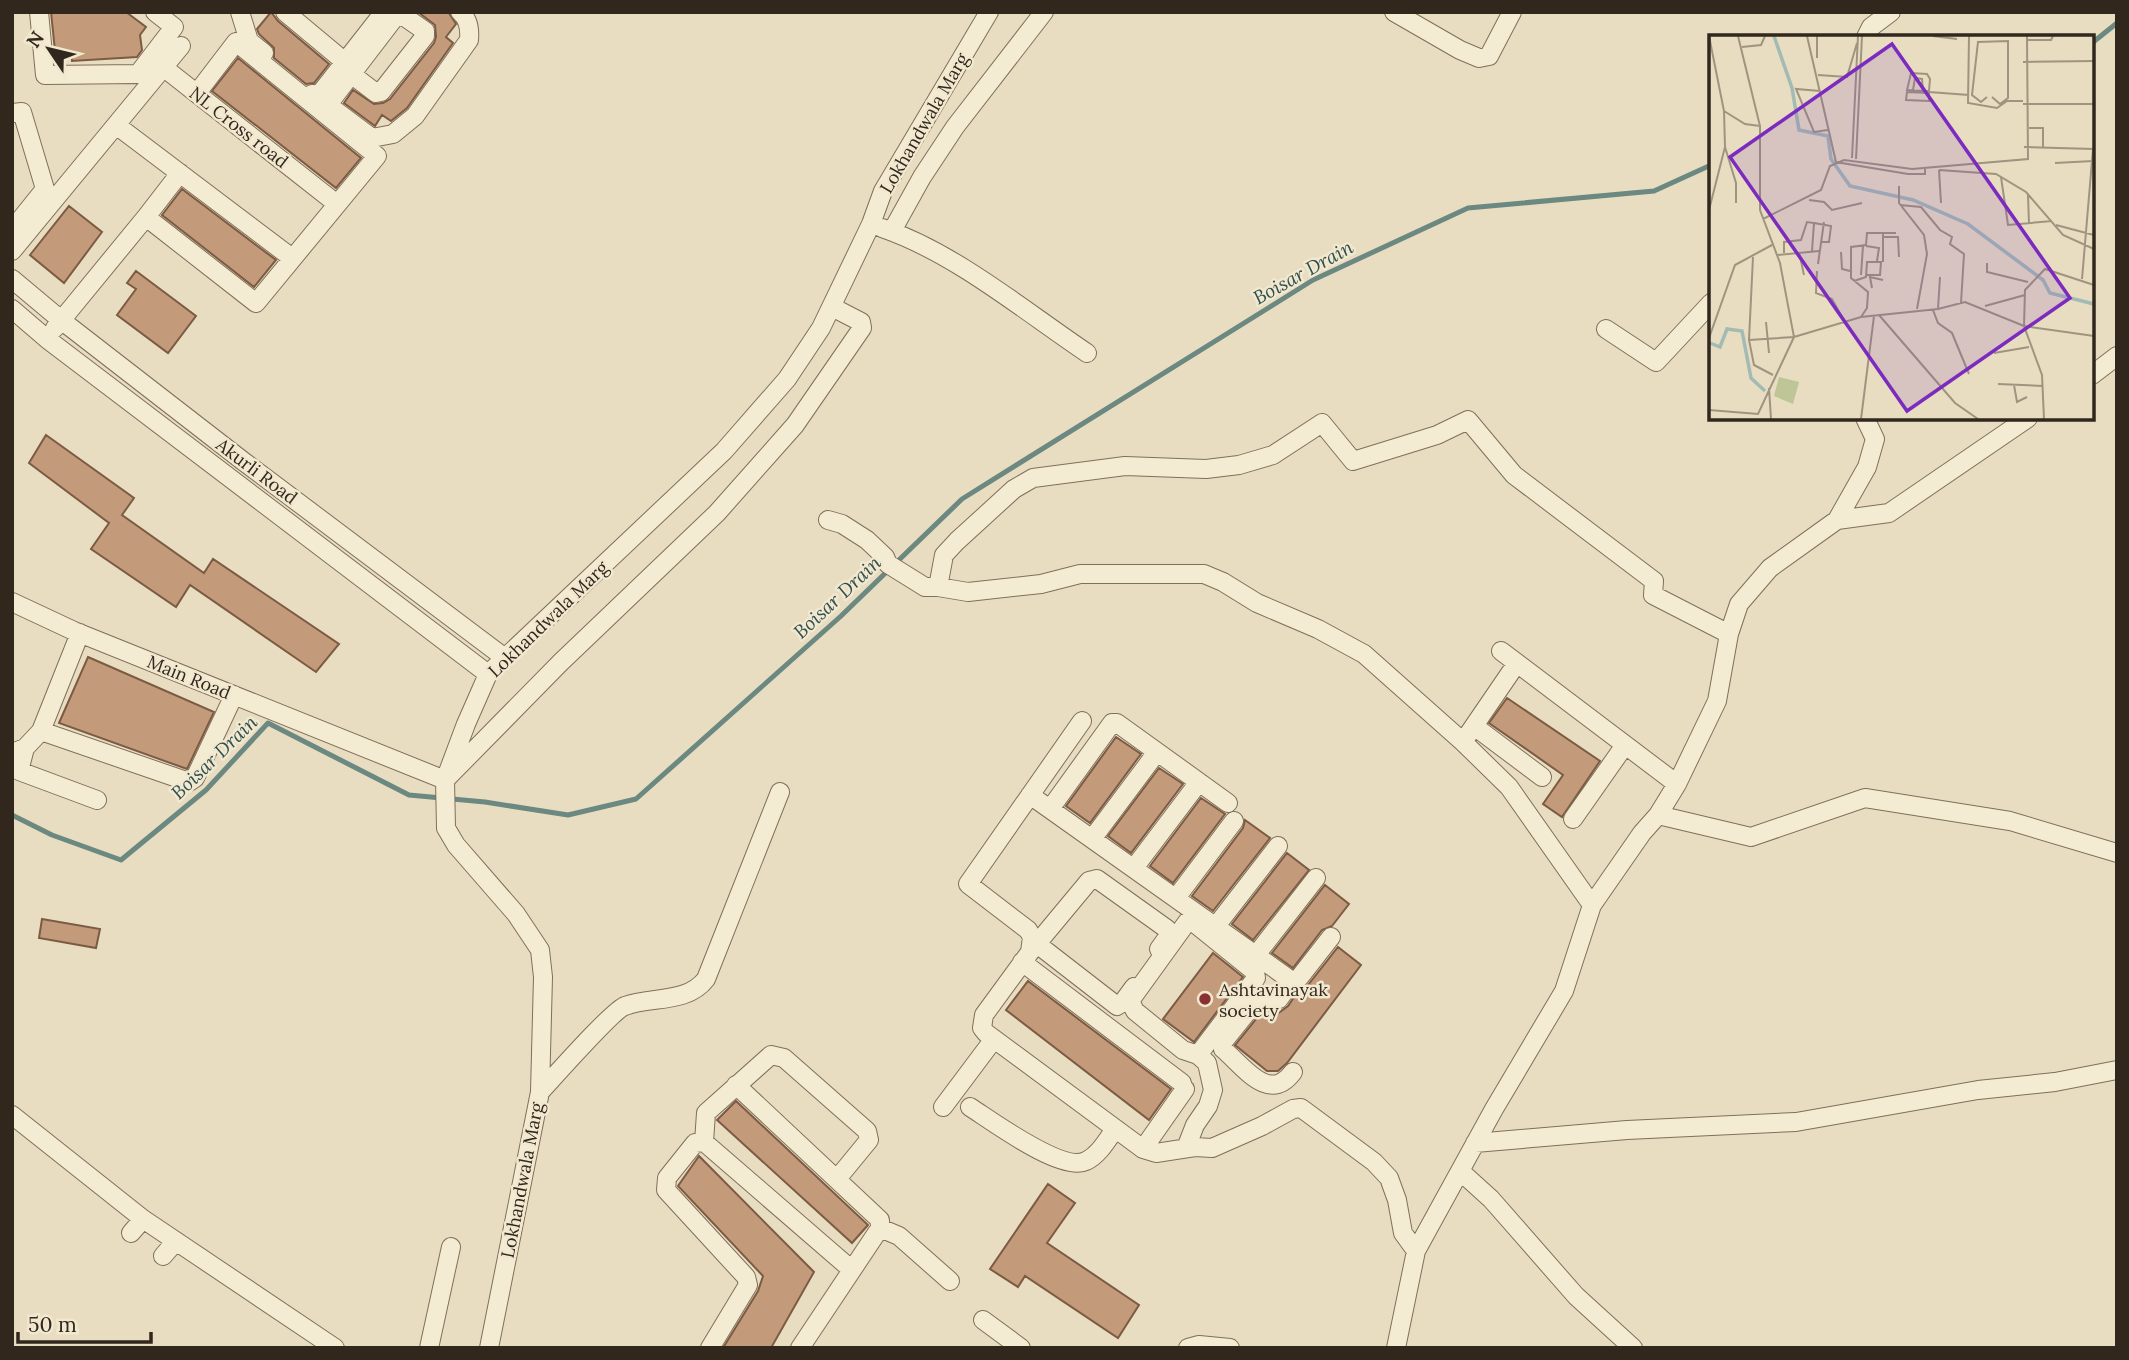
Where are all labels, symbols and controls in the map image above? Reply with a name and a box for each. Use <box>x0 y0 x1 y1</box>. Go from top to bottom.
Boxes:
north arrow <box>14 14 84 84</box>
text: N <box>21 26 49 52</box>
inset map <box>1709 35 2094 420</box>
street label: Lokhandwala Marg <box>874 48 974 197</box>
street label: NL Cross road <box>185 81 293 173</box>
water label: Boisar Drain <box>1249 235 1357 309</box>
street label: Akurli Road <box>211 432 302 509</box>
water label: Boisar Drain <box>788 550 886 643</box>
street label: Lokhandwala Marg <box>483 555 614 682</box>
street label: Main Road <box>144 650 234 704</box>
water label: Boisar Drain <box>166 710 262 804</box>
place label: Ashtavinayak society <box>1218 978 1328 1022</box>
marker: Ashtavinayak society <box>1197 991 1213 1007</box>
street label: Lokhandwala Marg <box>496 1099 549 1260</box>
scale bar <box>18 1300 150 1344</box>
text: 50 m <box>28 1311 77 1338</box>

